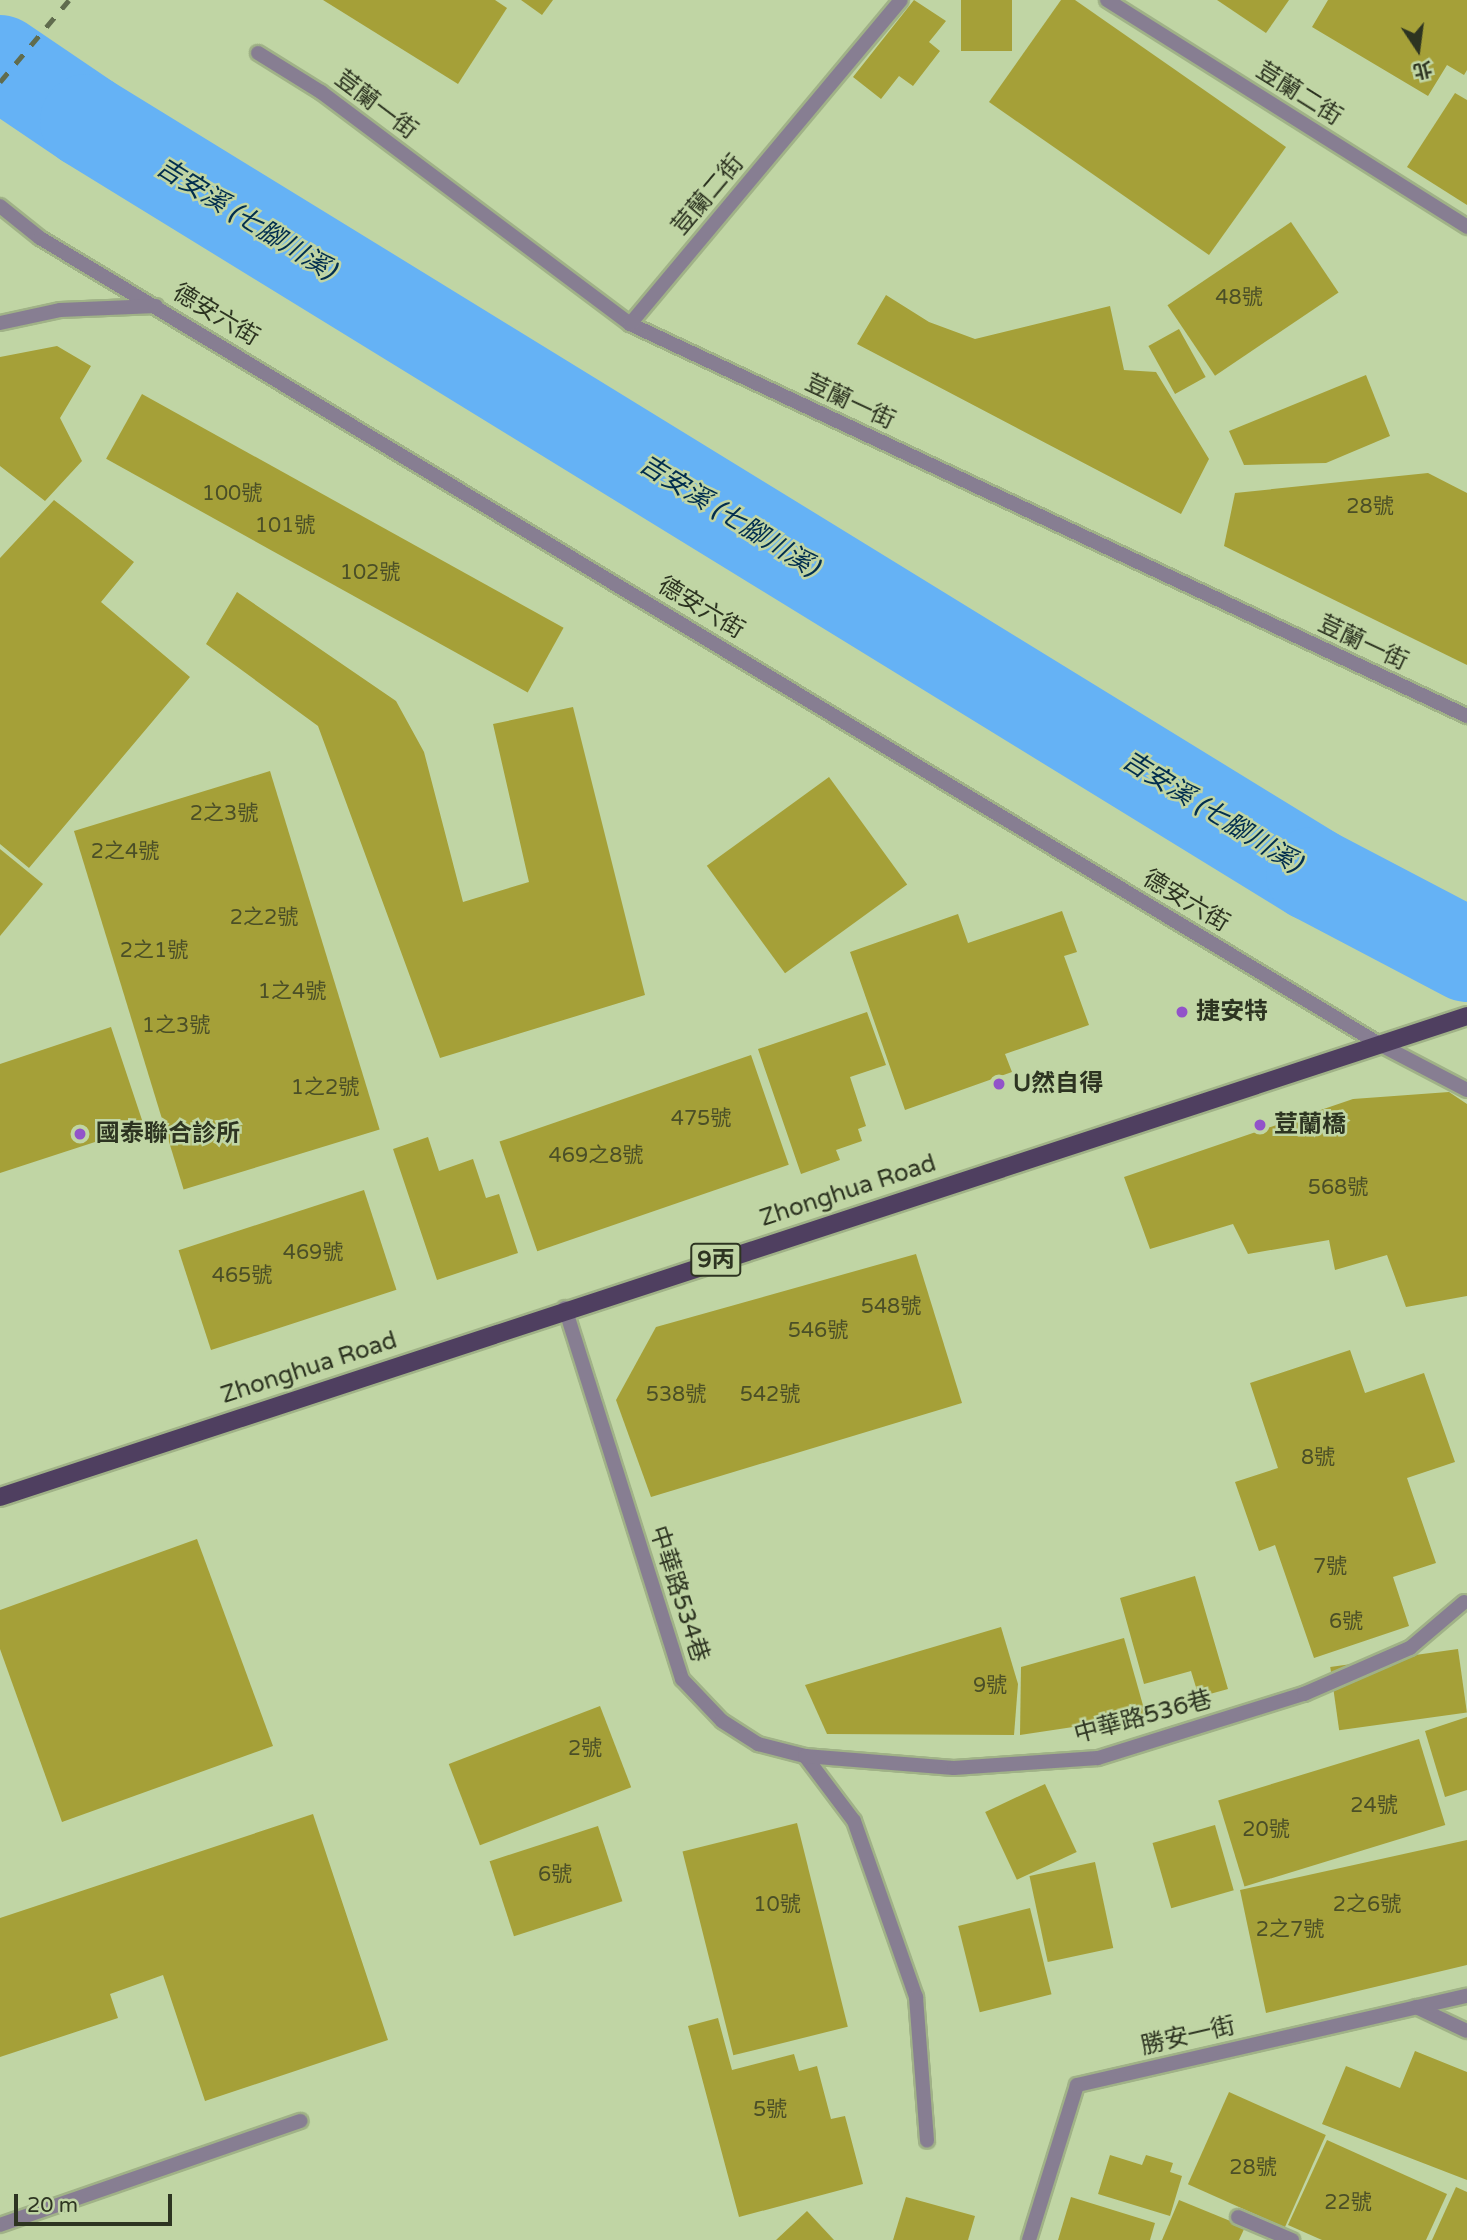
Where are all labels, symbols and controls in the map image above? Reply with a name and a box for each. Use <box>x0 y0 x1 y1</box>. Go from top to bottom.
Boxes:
north arrow <box>1383 14 1453 84</box>
street label: 荳蘭二街 <box>1251 56 1347 132</box>
text: 北 <box>1411 57 1434 82</box>
street label: 荳蘭一街 <box>329 65 423 145</box>
street label: 荳蘭二街 <box>666 149 750 241</box>
water label: 吉安溪 (七腳川溪) <box>151 151 341 287</box>
street label: 德安六街 <box>167 278 265 352</box>
house number: 48號 <box>1215 285 1263 311</box>
street label: 荳蘭一街 <box>800 369 900 435</box>
water label: 吉安溪 (七腳川溪) <box>634 448 824 584</box>
house number: 100號 <box>202 481 262 507</box>
house number: 28號 <box>1346 494 1394 520</box>
house number: 101號 <box>255 513 315 539</box>
house number: 102號 <box>340 560 400 586</box>
street label: 德安六街 <box>652 571 750 645</box>
street label: 荳蘭一街 <box>1313 610 1413 676</box>
water label: 吉安溪 (七腳川溪) <box>1117 744 1307 880</box>
house number: 2之3號 <box>190 801 258 827</box>
house number: 2之4號 <box>91 839 159 865</box>
street label: 德安六街 <box>1137 864 1235 938</box>
house number: 2之2號 <box>230 905 298 931</box>
house number: 2之1號 <box>120 938 188 964</box>
house number: 1之4號 <box>258 979 326 1005</box>
place label: 捷安特 <box>1196 998 1268 1026</box>
marker: 捷安特 <box>1174 1004 1190 1020</box>
house number: 1之3號 <box>142 1013 210 1039</box>
place label: U然自得 <box>1013 1070 1103 1098</box>
house number: 1之2號 <box>291 1075 359 1101</box>
marker: U然自得 <box>991 1076 1007 1092</box>
house number: 475號 <box>671 1106 731 1132</box>
place label: 荳蘭橋 <box>1274 1111 1346 1139</box>
marker: 荳蘭橋 <box>1252 1117 1268 1133</box>
place label: 國泰聯合診所 <box>96 1120 240 1148</box>
marker: 國泰聯合診所 <box>70 1124 90 1144</box>
house number: 469之8號 <box>549 1143 643 1169</box>
street label: Zhonghua Road <box>756 1149 940 1233</box>
house number: 568號 <box>1308 1175 1368 1201</box>
house number: 469號 <box>283 1240 343 1266</box>
road number: 9丙 <box>690 1240 742 1280</box>
house number: 465號 <box>212 1263 272 1289</box>
house number: 548號 <box>861 1294 921 1320</box>
house number: 546號 <box>788 1318 848 1344</box>
street label: Zhonghua Road <box>217 1326 401 1410</box>
house number: 538號 <box>646 1382 706 1408</box>
house number: 542號 <box>740 1382 800 1408</box>
house number: 8號 <box>1301 1445 1335 1471</box>
street label: 中華路534巷 <box>643 1522 715 1666</box>
house number: 7號 <box>1313 1554 1347 1580</box>
house number: 6號 <box>1329 1609 1363 1635</box>
house number: 9號 <box>973 1673 1007 1699</box>
street label: 中華路536巷 <box>1071 1685 1215 1749</box>
house number: 2號 <box>568 1736 602 1762</box>
house number: 24號 <box>1350 1793 1398 1819</box>
house number: 20號 <box>1242 1817 1290 1843</box>
house number: 6號 <box>538 1862 572 1888</box>
house number: 10號 <box>753 1892 801 1918</box>
house number: 2之6號 <box>1333 1892 1401 1918</box>
house number: 2之7號 <box>1256 1917 1324 1943</box>
street label: 勝安一街 <box>1138 2011 1238 2061</box>
house number: 5號 <box>753 2097 787 2123</box>
house number: 28號 <box>1229 2155 1277 2181</box>
scale bar <box>18 2180 175 2224</box>
house number: 22號 <box>1324 2190 1372 2216</box>
text: 20 m <box>27 2193 78 2218</box>

